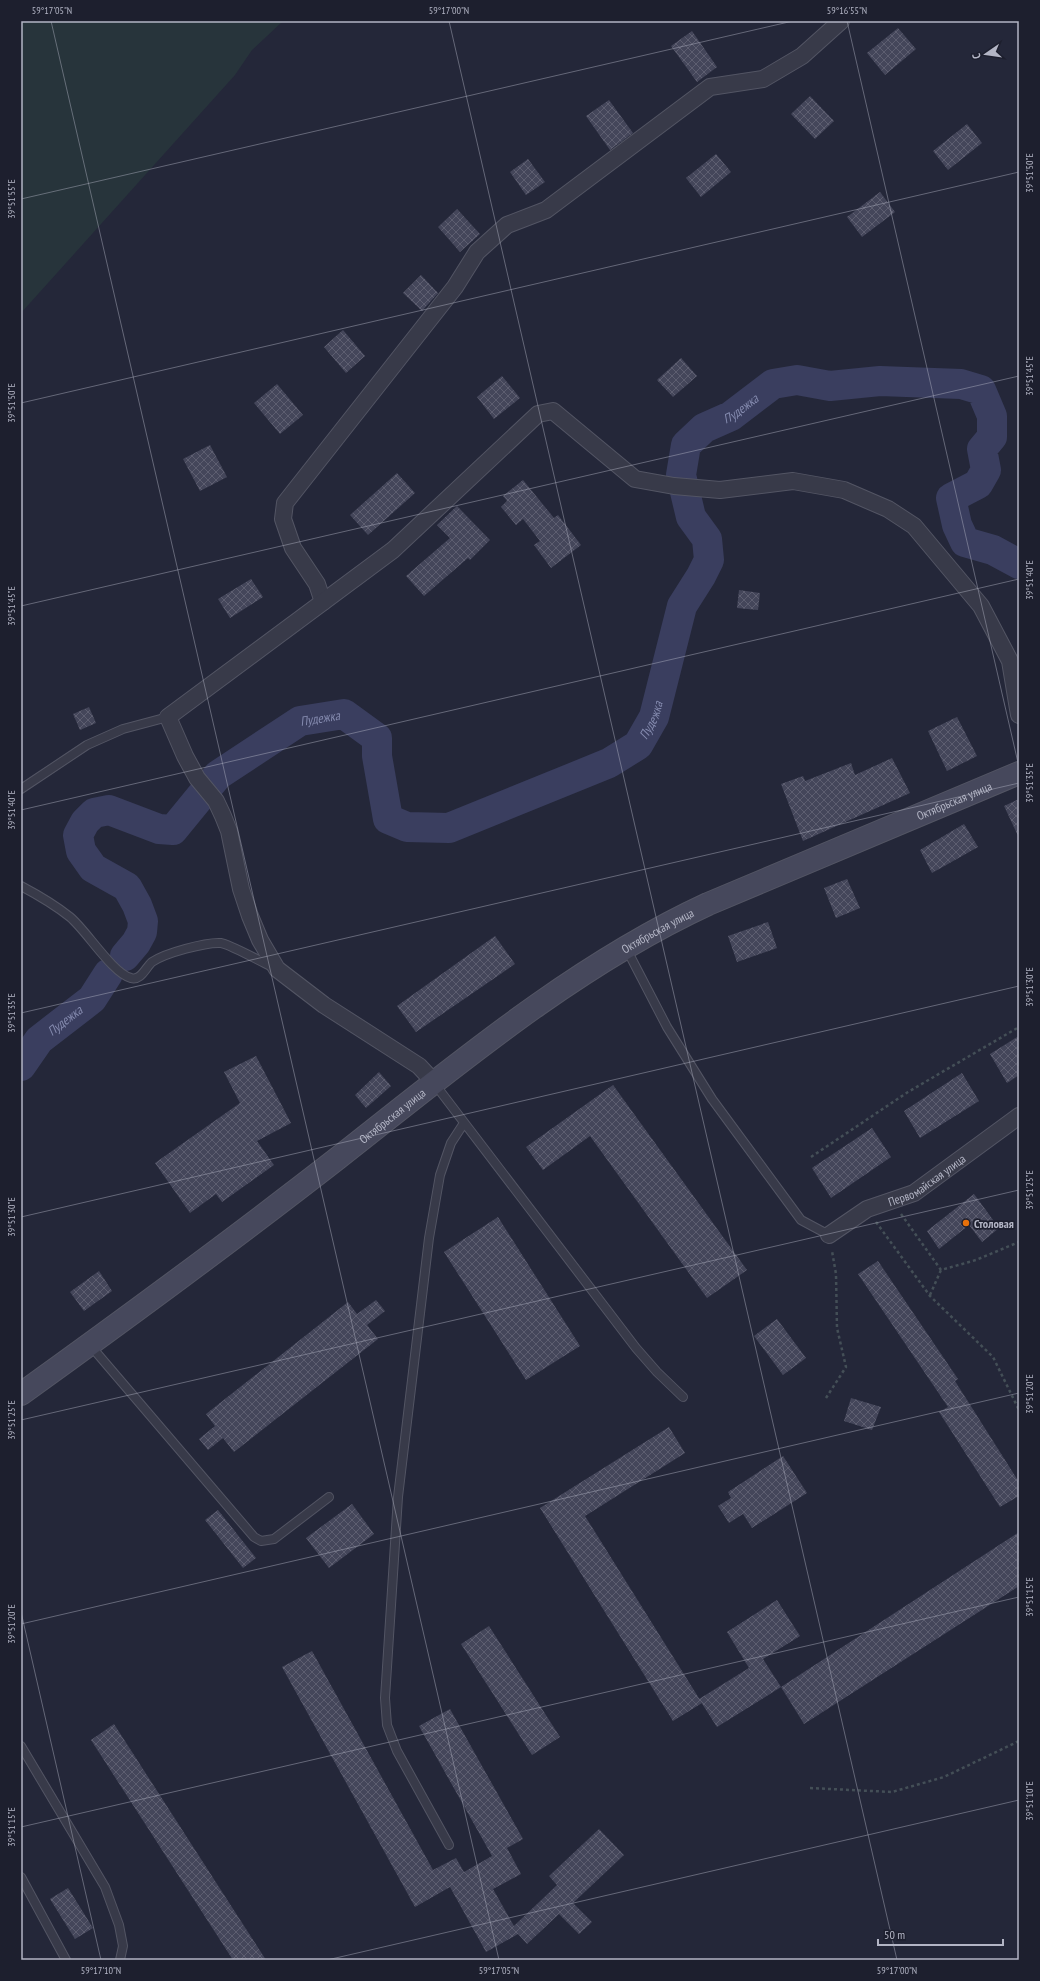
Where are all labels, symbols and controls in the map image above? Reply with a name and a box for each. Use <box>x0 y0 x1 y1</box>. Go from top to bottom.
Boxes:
text: 59°17'05"N <box>32 4 72 17</box>
text: 59°17'00"N <box>429 4 469 17</box>
text: 59°16'55"N <box>827 4 867 17</box>
north arrow <box>966 34 1006 74</box>
text: С <box>969 52 984 60</box>
text: 39°51'50"E <box>1023 153 1036 193</box>
text: 39°51'55"E <box>5 179 18 219</box>
text: 39°51'45"E <box>1023 356 1036 396</box>
text: 39°51'50"E <box>5 383 18 423</box>
water label: Пудежка <box>720 389 762 427</box>
text: 39°51'40"E <box>1023 560 1036 600</box>
text: 39°51'45"E <box>5 586 18 626</box>
water label: Пудежка <box>635 699 666 742</box>
water label: Пудежка <box>299 706 342 729</box>
text: 39°51'35"E <box>1023 763 1036 803</box>
street label: Октябрьская улица <box>914 778 994 823</box>
text: 39°51'40"E <box>5 790 18 830</box>
street label: Октябрьская улица <box>618 904 696 956</box>
text: 39°51'30"E <box>1023 967 1036 1007</box>
text: 39°51'35"E <box>5 993 18 1033</box>
water label: Пудежка <box>44 1001 86 1039</box>
street label: Октябрьская улица <box>356 1085 428 1146</box>
street label: Первомайская улица <box>886 1150 968 1209</box>
text: 39°51'25"E <box>1023 1170 1036 1210</box>
text: 39°51'30"E <box>5 1197 18 1237</box>
place label: Столовая <box>974 1216 1014 1231</box>
marker: Столовая <box>961 1218 971 1228</box>
text: 39°51'20"E <box>1023 1374 1036 1414</box>
text: 39°51'25"E <box>5 1400 18 1440</box>
text: 39°51'15"E <box>1023 1577 1036 1617</box>
text: 39°51'20"E <box>5 1604 18 1644</box>
text: 39°51'10"E <box>1023 1781 1036 1821</box>
text: 39°51'15"E <box>5 1807 18 1847</box>
scale bar <box>878 1921 1003 1947</box>
text: 50 m <box>884 1927 905 1942</box>
text: 59°17'10"N <box>81 1964 121 1977</box>
text: 59°17'05"N <box>479 1964 519 1977</box>
text: 59°17'00"N <box>877 1964 917 1977</box>

